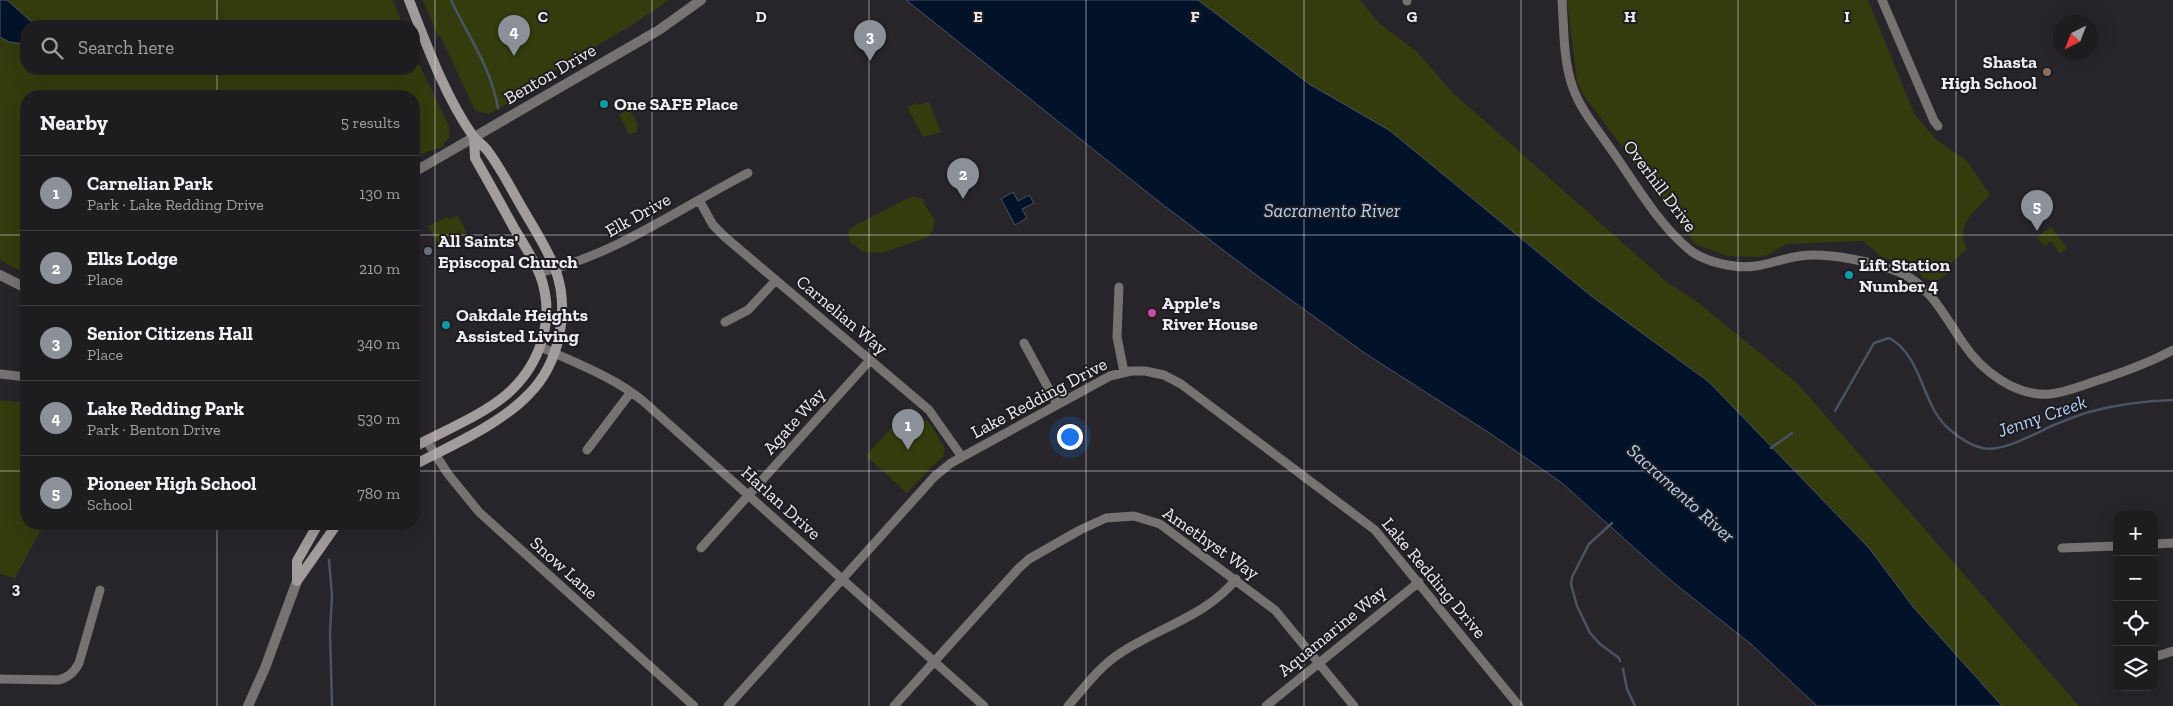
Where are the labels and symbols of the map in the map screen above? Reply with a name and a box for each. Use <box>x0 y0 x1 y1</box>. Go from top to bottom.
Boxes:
text: C <box>538 7 548 26</box>
text: D <box>755 7 767 26</box>
text: E <box>973 7 983 26</box>
text: F <box>1190 7 1200 26</box>
text: G <box>1407 7 1418 26</box>
text: H <box>1624 7 1636 26</box>
text: I <box>1844 7 1850 26</box>
pin: 4 <box>498 15 530 56</box>
north arrow <box>2053 15 2098 60</box>
pin: 3 <box>854 20 886 61</box>
street label: Benton Drive <box>500 39 600 109</box>
place label: Shasta High School <box>1941 51 2037 94</box>
marker: Shasta High School <box>2041 66 2053 78</box>
place label: One SAFE Place <box>614 93 738 115</box>
marker: One SAFE Place <box>598 98 610 110</box>
street label: Overhill Drive <box>1618 136 1702 236</box>
pin: 2 <box>947 158 979 199</box>
street label: Elk Drive <box>602 188 674 242</box>
pin: 5 <box>2021 190 2053 231</box>
water label: Sacramento River <box>1264 199 1401 222</box>
place label: All Saints' Episcopal Church <box>438 230 578 273</box>
marker: All Saints' Episcopal Church <box>422 245 434 257</box>
place label: Lift Station Number 4 <box>1859 254 1950 297</box>
marker: Lift Station Number 4 <box>1843 269 1855 281</box>
street label: Carnelian Way <box>792 270 893 360</box>
place label: Apple's River House <box>1162 292 1258 335</box>
place label: Oakdale Heights Assisted Living <box>456 304 588 347</box>
marker: Apple's River House <box>1146 307 1158 319</box>
marker: Oakdale Heights Assisted Living <box>440 319 452 331</box>
street label: Lake Redding Drive <box>967 353 1111 443</box>
street label: Agate Way <box>758 383 830 459</box>
water label: Jenny Creek <box>1994 390 2089 442</box>
pin: 1 <box>892 409 924 450</box>
your location <box>1057 424 1083 450</box>
water label: Sacramento River <box>1622 439 1740 548</box>
street label: Harlan Drive <box>737 461 825 545</box>
street label: Amethyst Way <box>1159 502 1264 585</box>
street label: Lake Redding Drive <box>1377 513 1491 643</box>
street label: Snow Lane <box>526 532 602 604</box>
text: 3 <box>12 579 21 598</box>
street label: Aquamarine Way <box>1274 580 1391 681</box>

